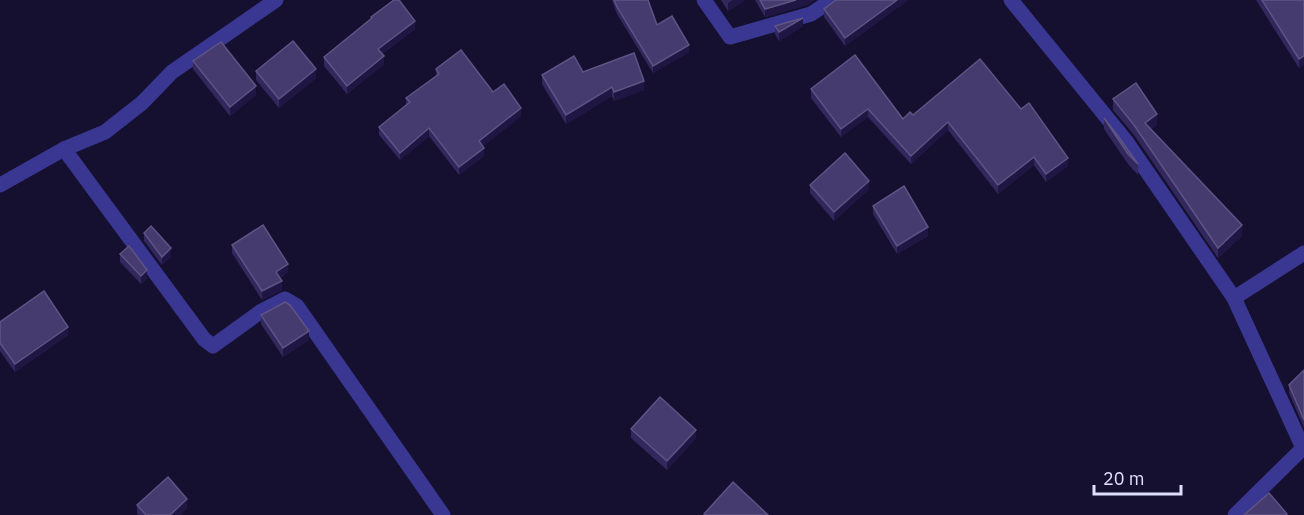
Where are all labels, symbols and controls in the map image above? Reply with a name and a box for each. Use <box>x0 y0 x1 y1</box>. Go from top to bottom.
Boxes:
scale bar <box>1094 458 1181 496</box>
text: 20 m <box>1103 467 1145 490</box>

